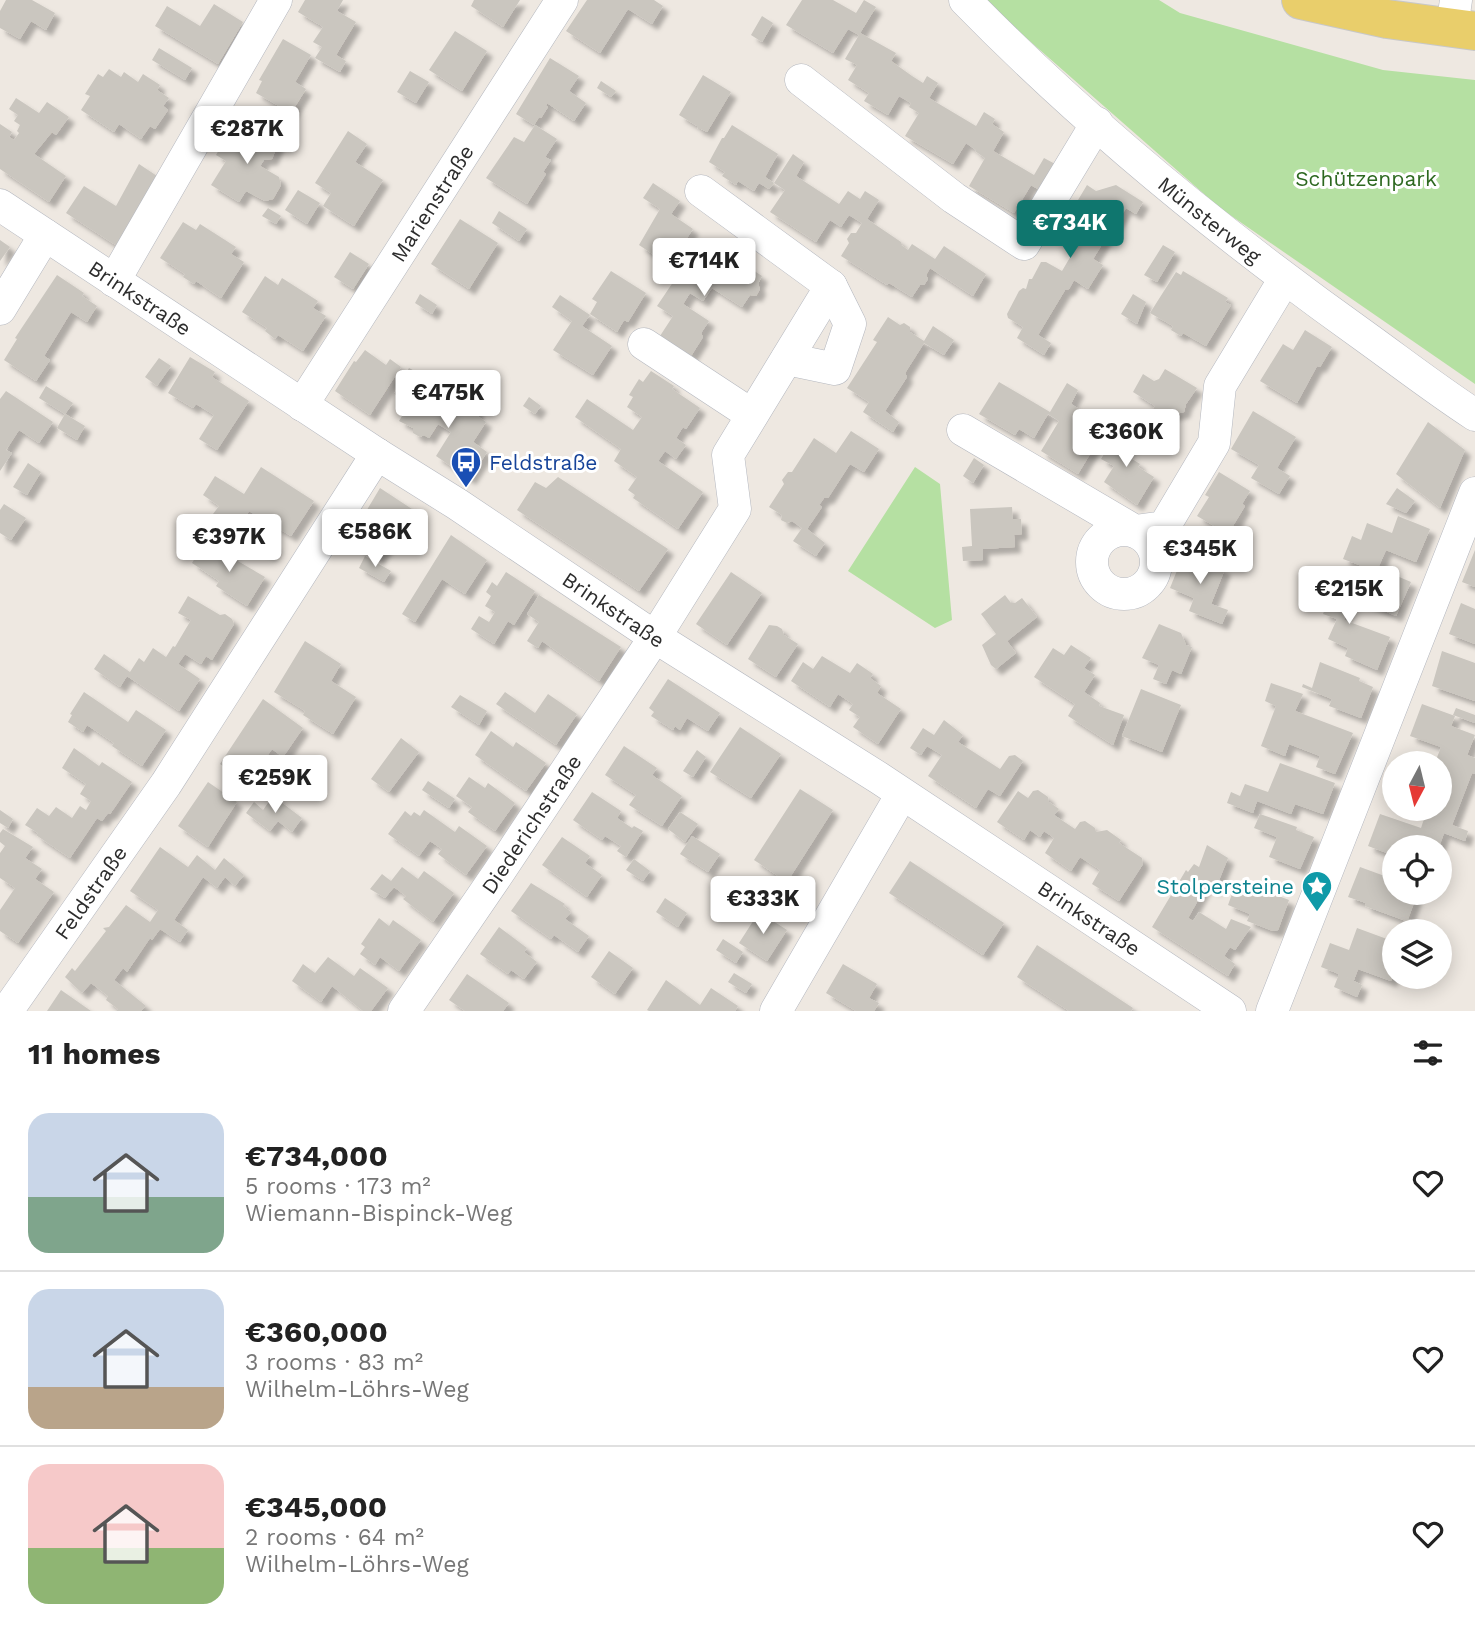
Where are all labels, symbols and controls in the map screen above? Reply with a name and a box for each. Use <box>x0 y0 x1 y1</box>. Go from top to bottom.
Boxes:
pin: €287K <box>198 106 296 166</box>
text: €287K <box>210 115 284 142</box>
street label: Marienstraße <box>385 140 478 266</box>
park label: Schützenpark <box>1295 166 1437 191</box>
street label: Münsterweg <box>1153 171 1267 269</box>
pin: €734K <box>1021 201 1119 260</box>
text: €734K <box>1033 209 1107 236</box>
pin: €714K <box>655 238 753 298</box>
text: €714K <box>669 247 739 274</box>
street label: Brinkstraße <box>84 255 196 340</box>
pin: €475K <box>399 370 497 430</box>
text: €475K <box>412 379 484 406</box>
pin: €360K <box>1077 410 1175 469</box>
text: €360K <box>1089 418 1163 445</box>
bus stop icon: Feldstraße <box>449 445 483 489</box>
place label: Feldstraße <box>489 450 597 475</box>
pin: €586K <box>326 510 424 569</box>
pin: €397K <box>180 514 278 574</box>
text: €586K <box>338 518 412 545</box>
text: €397K <box>192 523 266 550</box>
pin: €345K <box>1151 526 1249 586</box>
text: €345K <box>1163 535 1237 562</box>
street label: Brinkstraße <box>558 566 669 652</box>
pin: €215K <box>1300 566 1398 626</box>
text: €215K <box>1314 575 1384 602</box>
street label: Diederichstraße <box>475 750 586 898</box>
north arrow <box>1382 751 1452 821</box>
map controls <box>1382 751 1452 989</box>
pin: €259K <box>226 756 324 815</box>
text: €259K <box>238 764 312 791</box>
button: locate <box>1382 835 1452 905</box>
street label: Feldstraße <box>49 841 132 944</box>
place icon: Stolpersteine <box>1300 869 1334 913</box>
place label: Stolpersteine <box>1157 874 1294 899</box>
street label: Brinkstraße <box>1034 875 1145 961</box>
pin: €333K <box>714 876 812 936</box>
text: €333K <box>726 885 800 912</box>
button: layers <box>1382 919 1452 989</box>
icon: filters <box>1409 1034 1447 1072</box>
text: 11 homes <box>28 1036 161 1071</box>
text: €734,000 <box>245 1138 388 1173</box>
icon: home <box>84 1141 168 1225</box>
icon: heart <box>1409 1164 1447 1202</box>
text: 5 rooms · 173 m² <box>245 1173 431 1200</box>
text: Wiemann-Bispinck-Weg <box>245 1200 512 1227</box>
text: €360,000 <box>245 1314 388 1349</box>
icon: home <box>84 1317 168 1401</box>
icon: heart <box>1409 1340 1447 1378</box>
text: 3 rooms · 83 m² <box>245 1349 423 1376</box>
text: Wilhelm-Löhrs-Weg <box>245 1376 469 1403</box>
text: €345,000 <box>245 1489 387 1524</box>
icon: home <box>84 1492 168 1576</box>
icon: heart <box>1409 1515 1447 1553</box>
text: 2 rooms · 64 m² <box>245 1524 424 1551</box>
text: Wilhelm-Löhrs-Weg <box>245 1551 469 1578</box>

